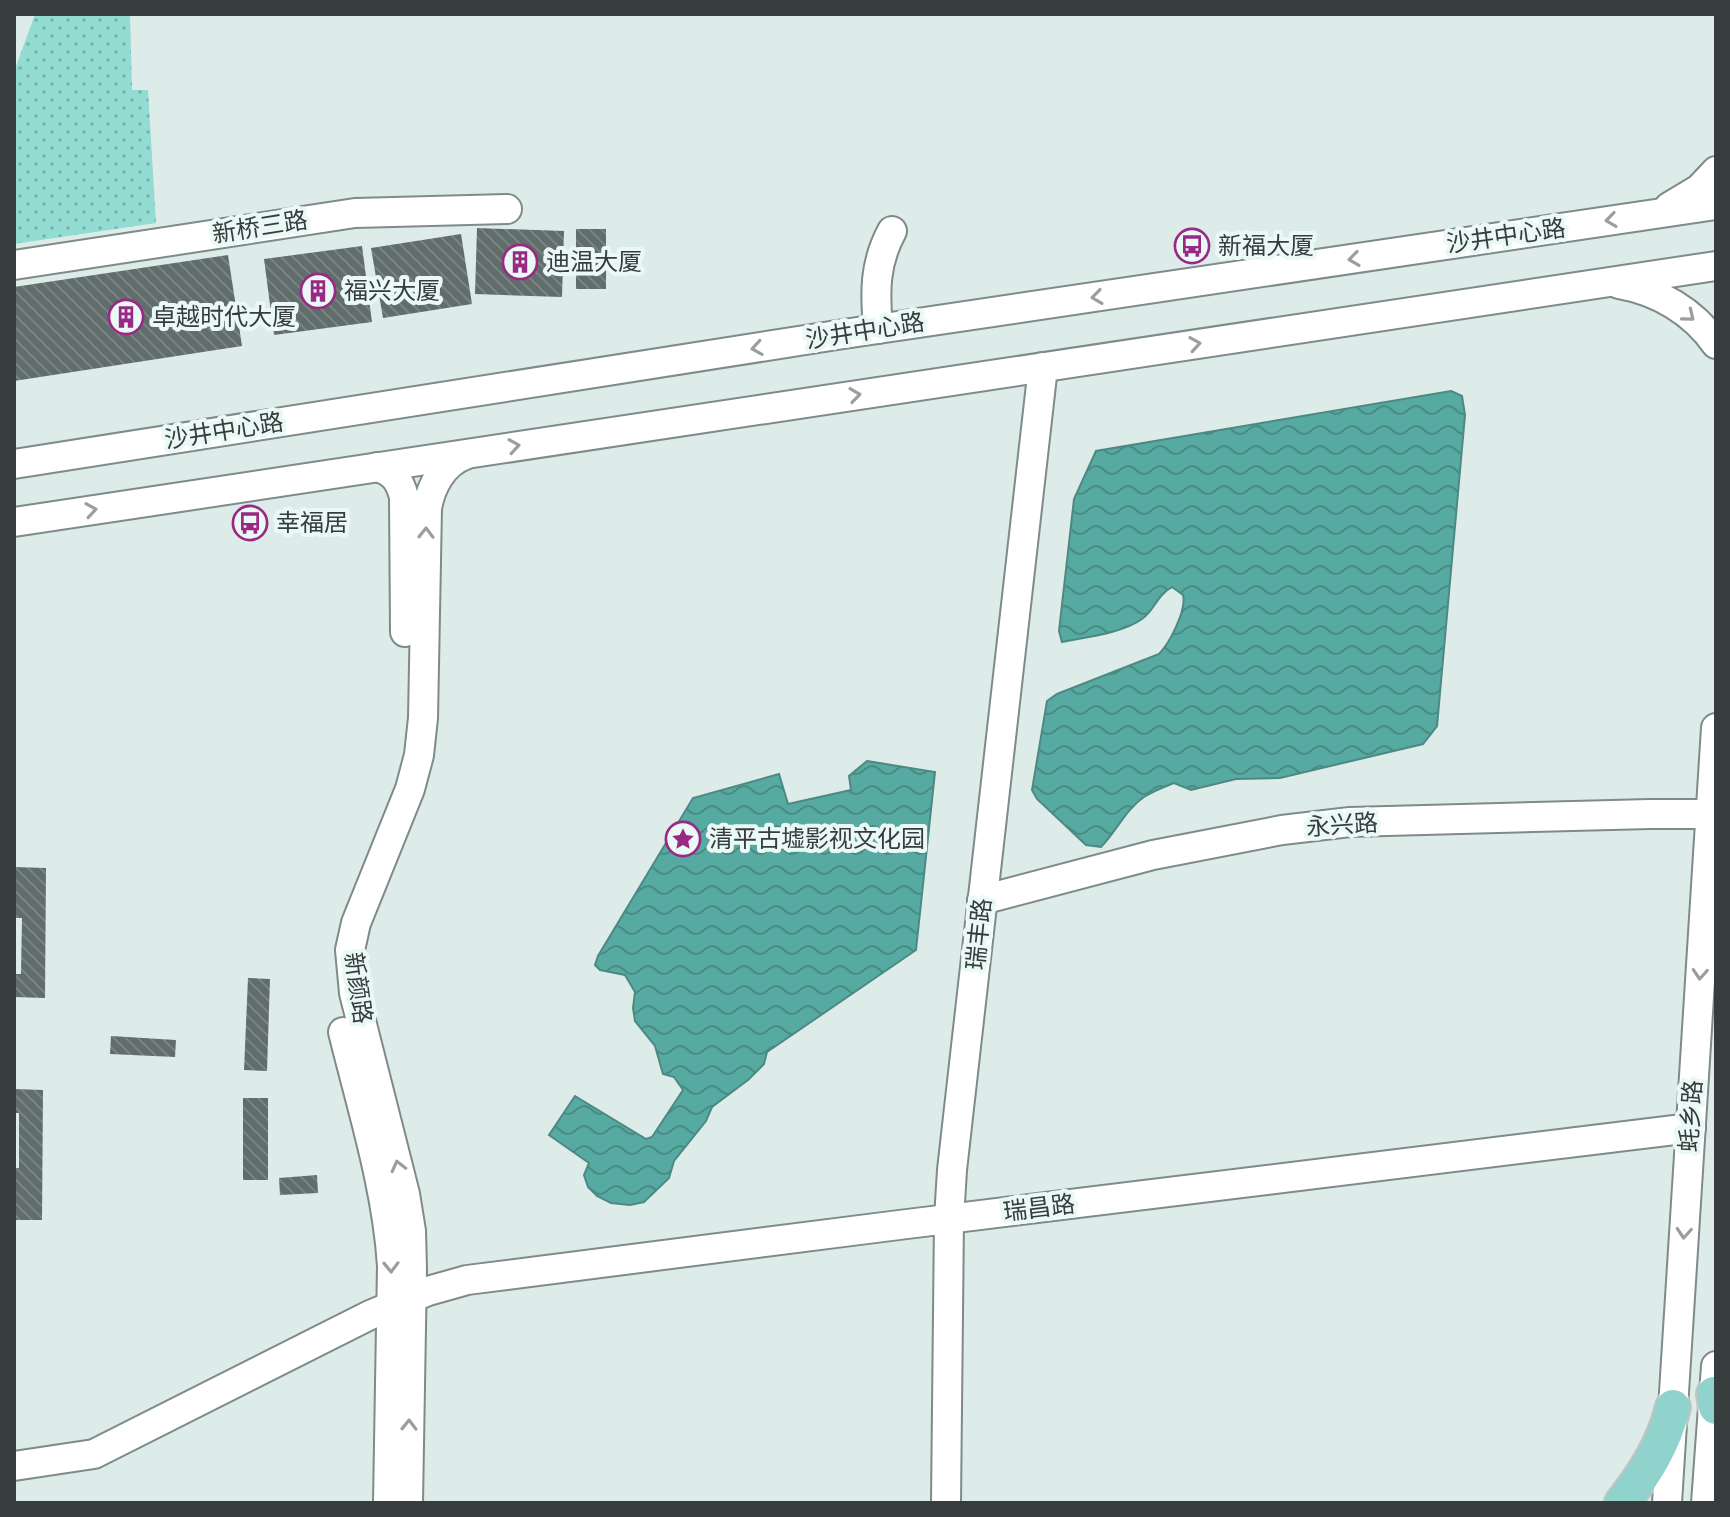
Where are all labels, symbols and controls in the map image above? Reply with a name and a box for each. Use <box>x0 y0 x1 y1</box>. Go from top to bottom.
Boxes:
street label: 新桥三路 <box>210 206 310 249</box>
one-way arrow <box>1604 211 1618 228</box>
street label: 沙井中心路 <box>1445 214 1568 259</box>
bus stop icon: 新福大厦 <box>1173 227 1211 265</box>
place label: 新福大厦 <box>1218 232 1314 261</box>
building icon: 迪温大厦 <box>501 243 539 281</box>
place label: 迪温大厦 <box>546 248 642 277</box>
one-way arrow <box>1347 250 1361 267</box>
building icon: 福兴大厦 <box>299 272 337 310</box>
place label: 福兴大厦 <box>344 277 440 306</box>
one-way arrow <box>1090 288 1104 305</box>
building icon: 卓越时代大厦 <box>107 298 145 336</box>
place label: 卓越时代大厦 <box>152 303 296 332</box>
one-way arrow <box>1680 306 1694 321</box>
street label: 沙井中心路 <box>804 308 927 355</box>
one-way arrow <box>1188 336 1202 353</box>
one-way arrow <box>750 338 763 355</box>
one-way arrow <box>848 387 861 404</box>
street label: 沙井中心路 <box>163 408 286 455</box>
one-way arrow <box>508 438 521 455</box>
one-way arrow <box>84 502 98 519</box>
bus stop icon: 幸福居 <box>231 504 269 542</box>
place label: 幸福居 <box>276 509 348 538</box>
one-way arrow <box>418 526 435 539</box>
street label: 永兴路 <box>1305 809 1379 842</box>
place icon: 清平古墟影视文化园 <box>664 820 702 858</box>
place label: 清平古墟影视文化园 <box>709 825 925 854</box>
street label: 瑞丰路 <box>961 897 998 971</box>
street label: 新颜路 <box>338 950 377 1026</box>
one-way arrow <box>1692 968 1709 981</box>
street label: 蚝乡路 <box>1675 1079 1708 1153</box>
one-way arrow <box>390 1160 407 1174</box>
street label: 瑞昌路 <box>1002 1190 1077 1227</box>
one-way arrow <box>1676 1227 1693 1240</box>
one-way arrow <box>382 1261 400 1274</box>
one-way arrow <box>401 1418 418 1431</box>

